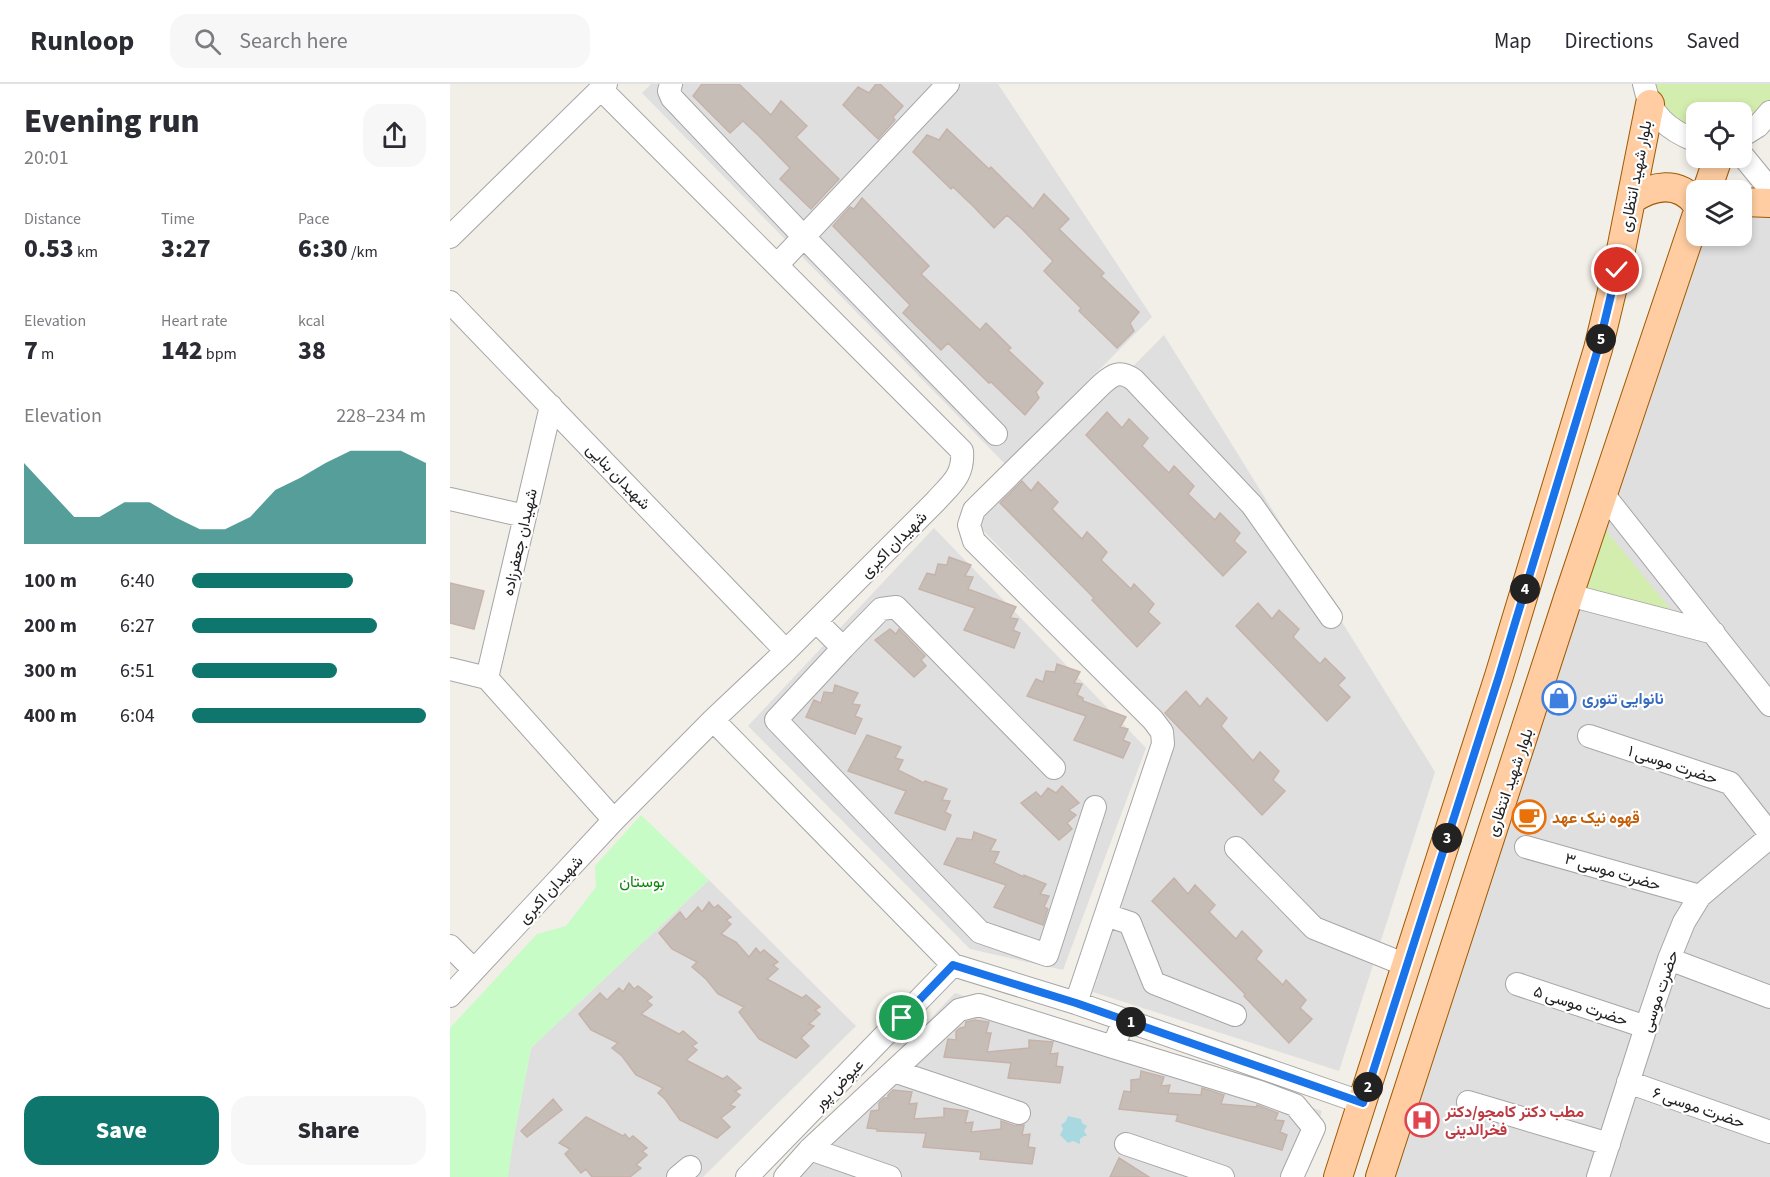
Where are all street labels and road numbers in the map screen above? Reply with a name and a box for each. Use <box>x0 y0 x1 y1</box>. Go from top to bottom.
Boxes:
street label: بلوار شهید انتظاری <box>1614 119 1658 234</box>
street label: شهیدان بنایی <box>581 439 656 515</box>
street label: شهیدان جعفرزاده <box>497 486 543 598</box>
street label: شهیدان اکبری <box>855 506 932 583</box>
street label: بلوار شهید انتظاری <box>1481 725 1539 839</box>
street label: حضرت موسی ۱ <box>1625 740 1721 790</box>
street label: حضرت موسی ۳ <box>1562 848 1664 896</box>
street label: شهیدان اکبری <box>513 851 588 929</box>
street label: حضرت موسی <box>1636 947 1684 1035</box>
street label: حضرت موسی ۵ <box>1531 980 1631 1032</box>
street label: عیوض پور <box>808 1054 869 1116</box>
street label: حضرت موسی ۶ <box>1650 1082 1748 1134</box>

